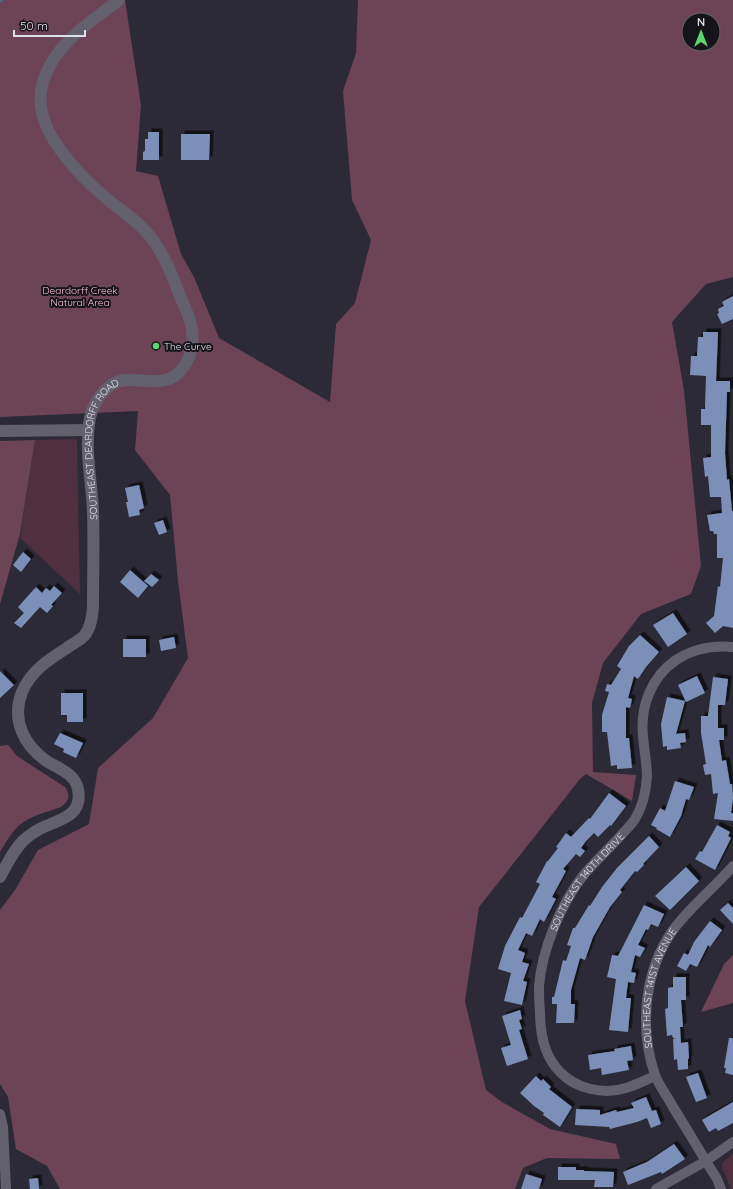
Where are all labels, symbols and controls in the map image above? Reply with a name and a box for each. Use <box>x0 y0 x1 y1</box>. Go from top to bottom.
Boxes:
scale bar <box>14 12 85 38</box>
north arrow <box>681 12 721 52</box>
text: N <box>697 15 705 29</box>
text: 50 m <box>20 18 48 33</box>
park label: Deardorff Creek Natural Area <box>42 284 118 309</box>
place label: The Curve <box>164 340 212 353</box>
marker: The Curve <box>151 341 161 351</box>
street label: SOUTHEAST DEARDORFF ROAD <box>81 376 121 520</box>
street label: SOUTHEAST 140TH DRIVE <box>547 830 627 933</box>
street label: SOUTHEAST 141ST AVENUE <box>639 925 679 1049</box>

